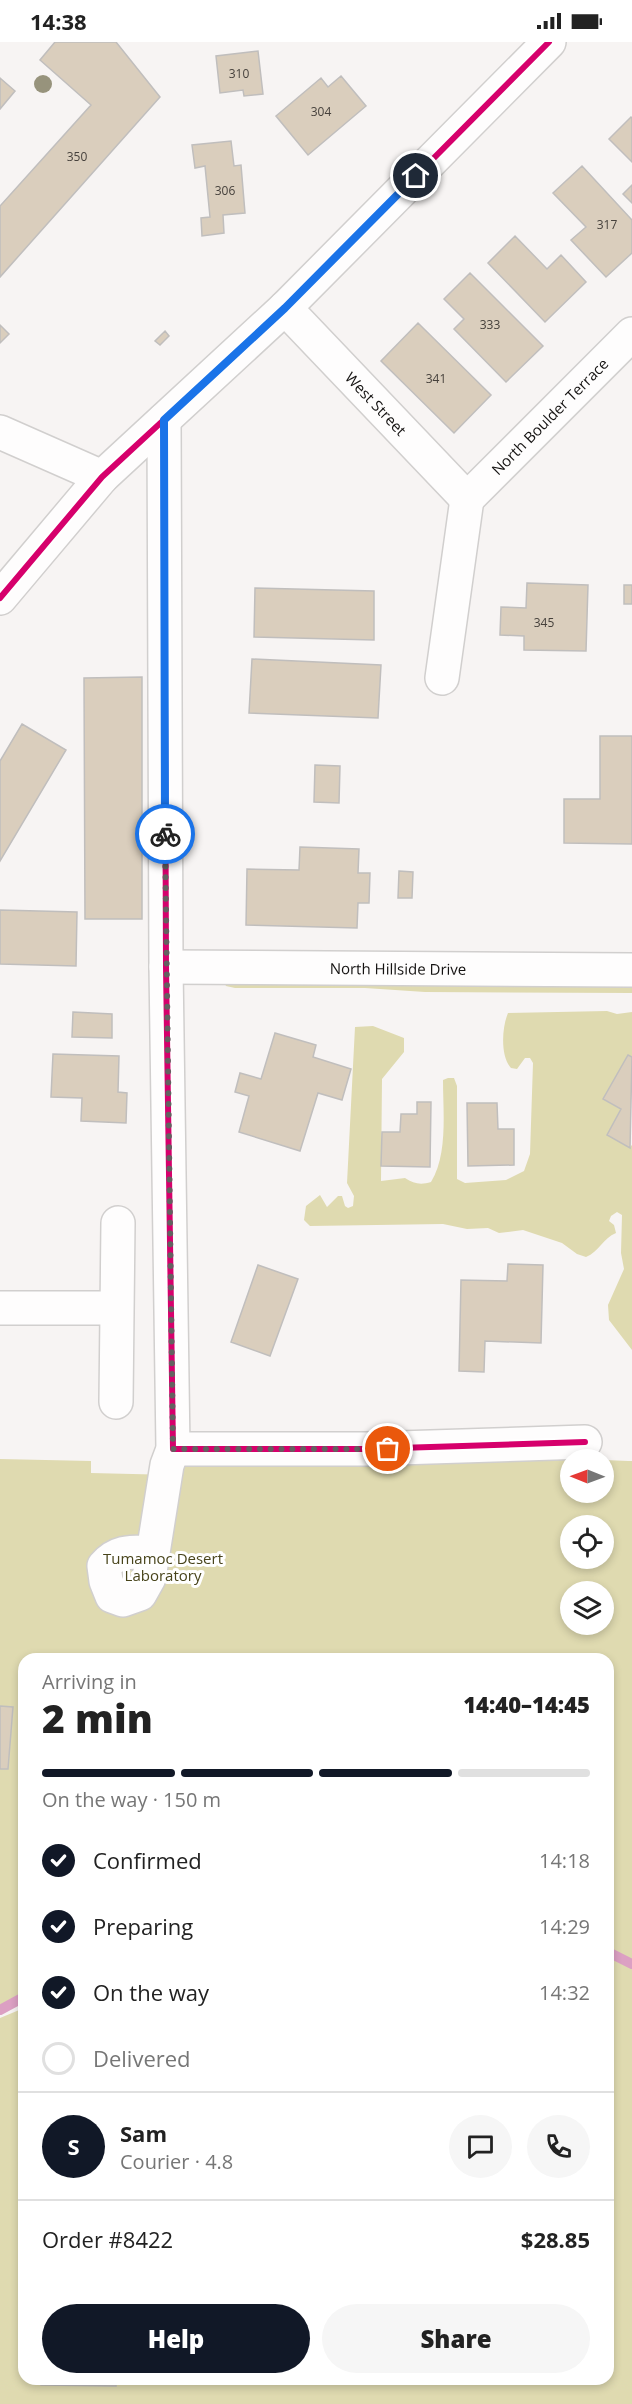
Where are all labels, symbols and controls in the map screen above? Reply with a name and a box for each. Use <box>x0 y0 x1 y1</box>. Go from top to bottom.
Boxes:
text: 14:38 <box>30 6 87 36</box>
house number: 310 <box>229 65 249 82</box>
house number: 304 <box>311 103 331 120</box>
house number: 350 <box>67 148 87 165</box>
pin <box>390 150 441 201</box>
icon: home <box>399 159 432 192</box>
house number: 306 <box>215 182 235 199</box>
house number: 317 <box>597 216 617 233</box>
house number: 333 <box>480 316 500 333</box>
street label: North Boulder Terrace <box>487 354 612 479</box>
street label: West Street <box>341 367 411 440</box>
house number: 341 <box>426 370 446 387</box>
house number: 345 <box>534 614 554 631</box>
courier <box>135 804 195 864</box>
icon: bike <box>149 818 182 851</box>
street label: North Hillside Drive <box>330 958 466 979</box>
pin <box>362 1423 413 1474</box>
icon: bag <box>371 1432 404 1465</box>
north arrow <box>560 1449 614 1503</box>
map controls <box>560 1449 614 1635</box>
button: locate <box>560 1515 614 1569</box>
park label: Tumamoc Desert Laboratory <box>103 1548 223 1585</box>
button: layers <box>560 1581 614 1635</box>
text: Arriving in <box>42 1668 137 1695</box>
text: 14:40–14:45 <box>463 1689 590 1719</box>
text: 2 min <box>42 1691 153 1744</box>
text: On the way · 150 m <box>42 1786 221 1813</box>
icon: check <box>42 1844 75 1877</box>
text: Confirmed <box>93 1845 202 1875</box>
text: 14:18 <box>539 1847 590 1874</box>
icon: check <box>42 1910 75 1943</box>
text: Preparing <box>93 1911 193 1941</box>
text: 14:29 <box>539 1913 590 1940</box>
icon: check <box>42 1976 75 2009</box>
text: On the way <box>93 1977 209 2007</box>
text: 14:32 <box>539 1979 590 2006</box>
text: Delivered <box>93 2043 191 2073</box>
button: chat <box>449 2115 512 2178</box>
button: phone <box>527 2115 590 2178</box>
text: Sam <box>120 2118 167 2148</box>
text: S <box>67 2131 80 2161</box>
text: Courier · 4.8 <box>120 2148 233 2175</box>
text: Order #8422 <box>42 2224 173 2254</box>
text: $28.85 <box>521 2224 590 2254</box>
button: Help <box>42 2304 310 2373</box>
button: Share <box>322 2304 590 2373</box>

